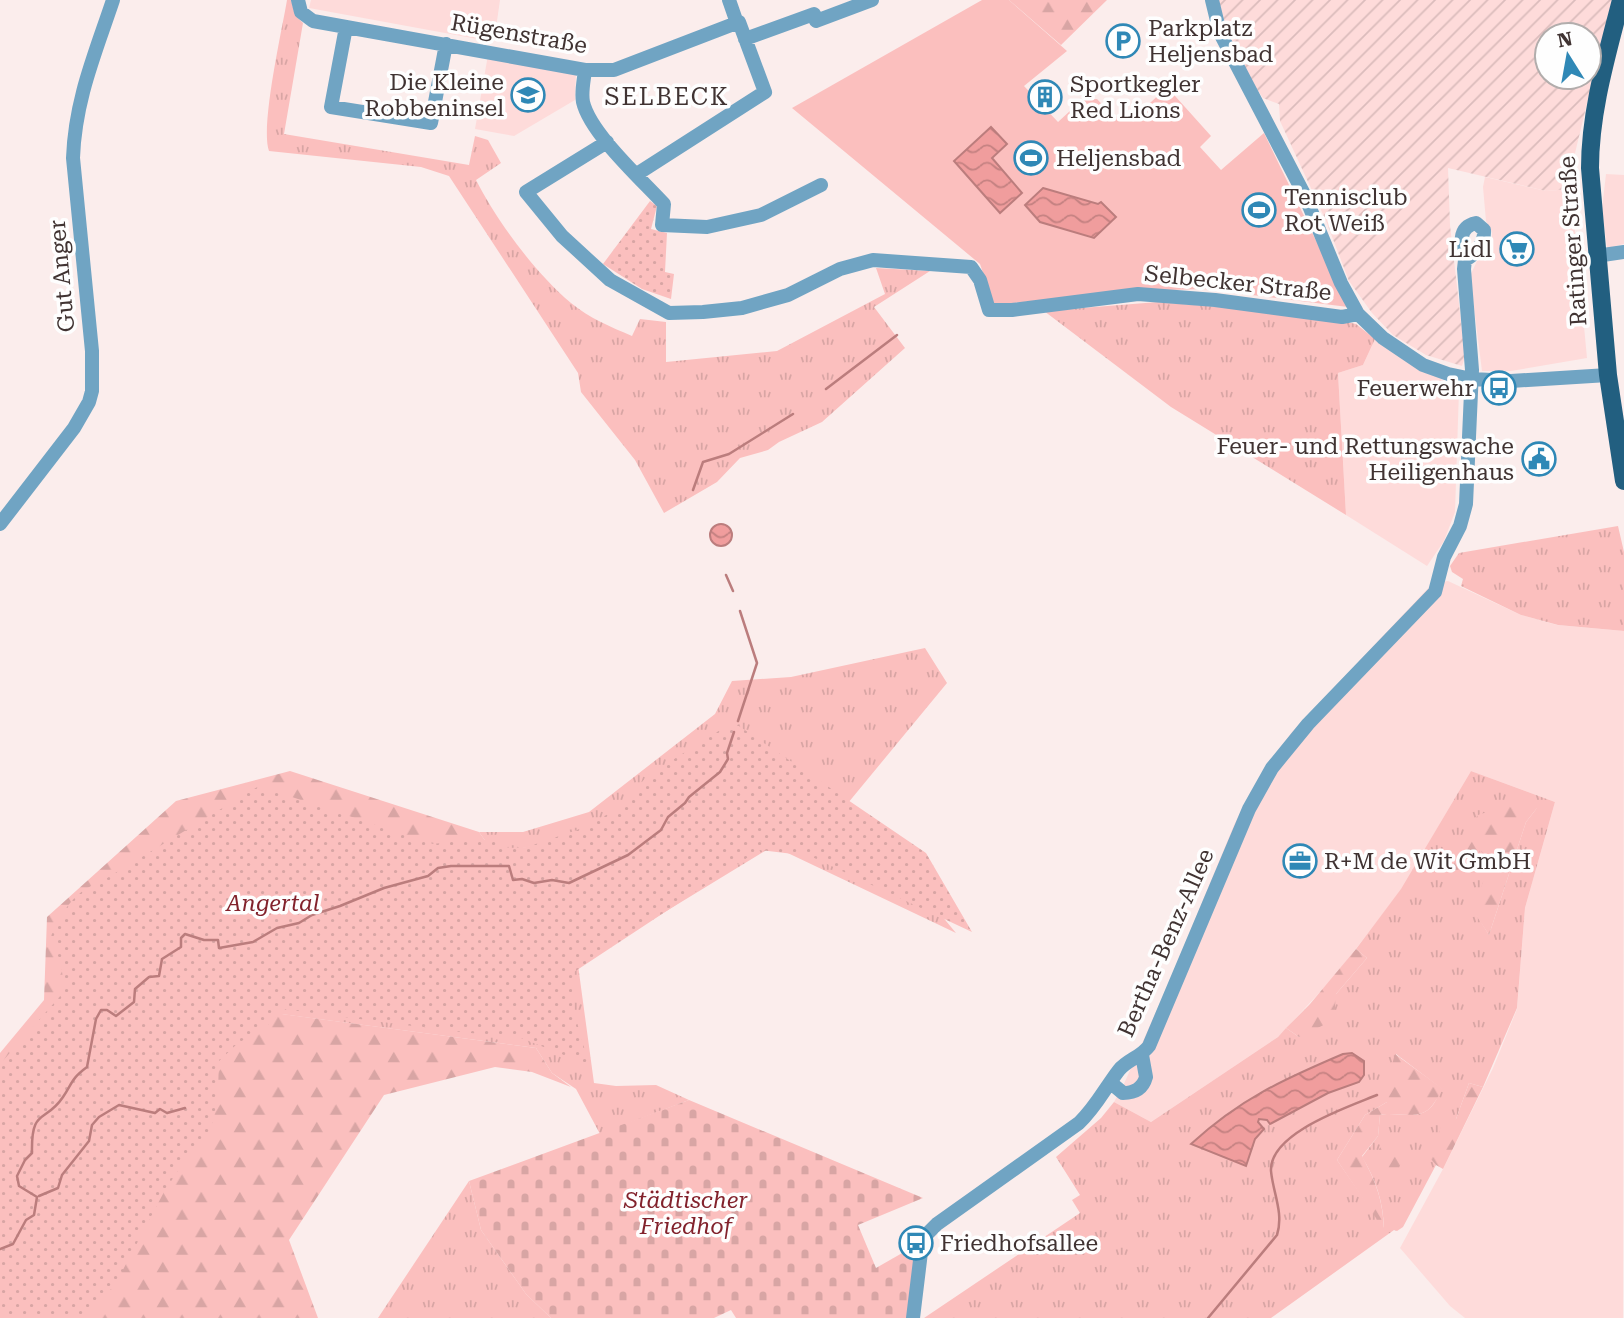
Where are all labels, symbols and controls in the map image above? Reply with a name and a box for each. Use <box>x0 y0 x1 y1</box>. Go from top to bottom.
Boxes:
street label: Rügenstraße <box>449 9 589 59</box>
place label: Parkplatz Heljensbad <box>1148 15 1274 68</box>
north arrow <box>1533 21 1603 91</box>
parking icon: Parkplatz Heljensbad <box>1104 22 1142 60</box>
text: N <box>1555 27 1575 52</box>
place label: Die Kleine Robbeninsel <box>365 69 504 122</box>
place label: Sportkegler Red Lions <box>1070 71 1201 124</box>
school or university icon: Die Kleine Robbeninsel <box>509 76 547 114</box>
building icon: Sportkegler Red Lions <box>1026 78 1064 116</box>
district label: SELBECK <box>604 83 730 111</box>
sports icon: Heljensbad <box>1012 139 1050 177</box>
place label: Heljensbad <box>1056 145 1182 172</box>
street label: Ratinger Straße <box>1554 155 1592 327</box>
place label: Tennisclub Rot Weiß <box>1284 184 1408 237</box>
sports icon: Tennisclub Rot Weiß <box>1240 191 1278 229</box>
street label: Gut Anger <box>44 219 80 333</box>
supermarket icon: Lidl <box>1498 230 1536 268</box>
place label: Lidl <box>1449 236 1492 263</box>
street label: Selbecker Straße <box>1143 260 1333 306</box>
bus stop icon: Feuerwehr <box>1480 369 1518 407</box>
place label: Feuerwehr <box>1356 375 1474 402</box>
place label: Feuer- und Rettungswache Heiligenhaus <box>1216 433 1514 486</box>
public building icon: Feuer- und Rettungswache Heiligenhaus <box>1520 440 1558 478</box>
office icon: R+M de Wit GmbH <box>1281 842 1319 880</box>
street label: Bertha-Benz-Allee <box>1112 845 1220 1041</box>
place label: R+M de Wit GmbH <box>1324 848 1531 875</box>
park label: Angertal <box>224 890 320 917</box>
park label: Städtischer Friedhof <box>623 1187 748 1240</box>
bus stop icon: Friedhofsallee <box>897 1224 935 1262</box>
place label: Friedhofsallee <box>940 1230 1098 1257</box>

